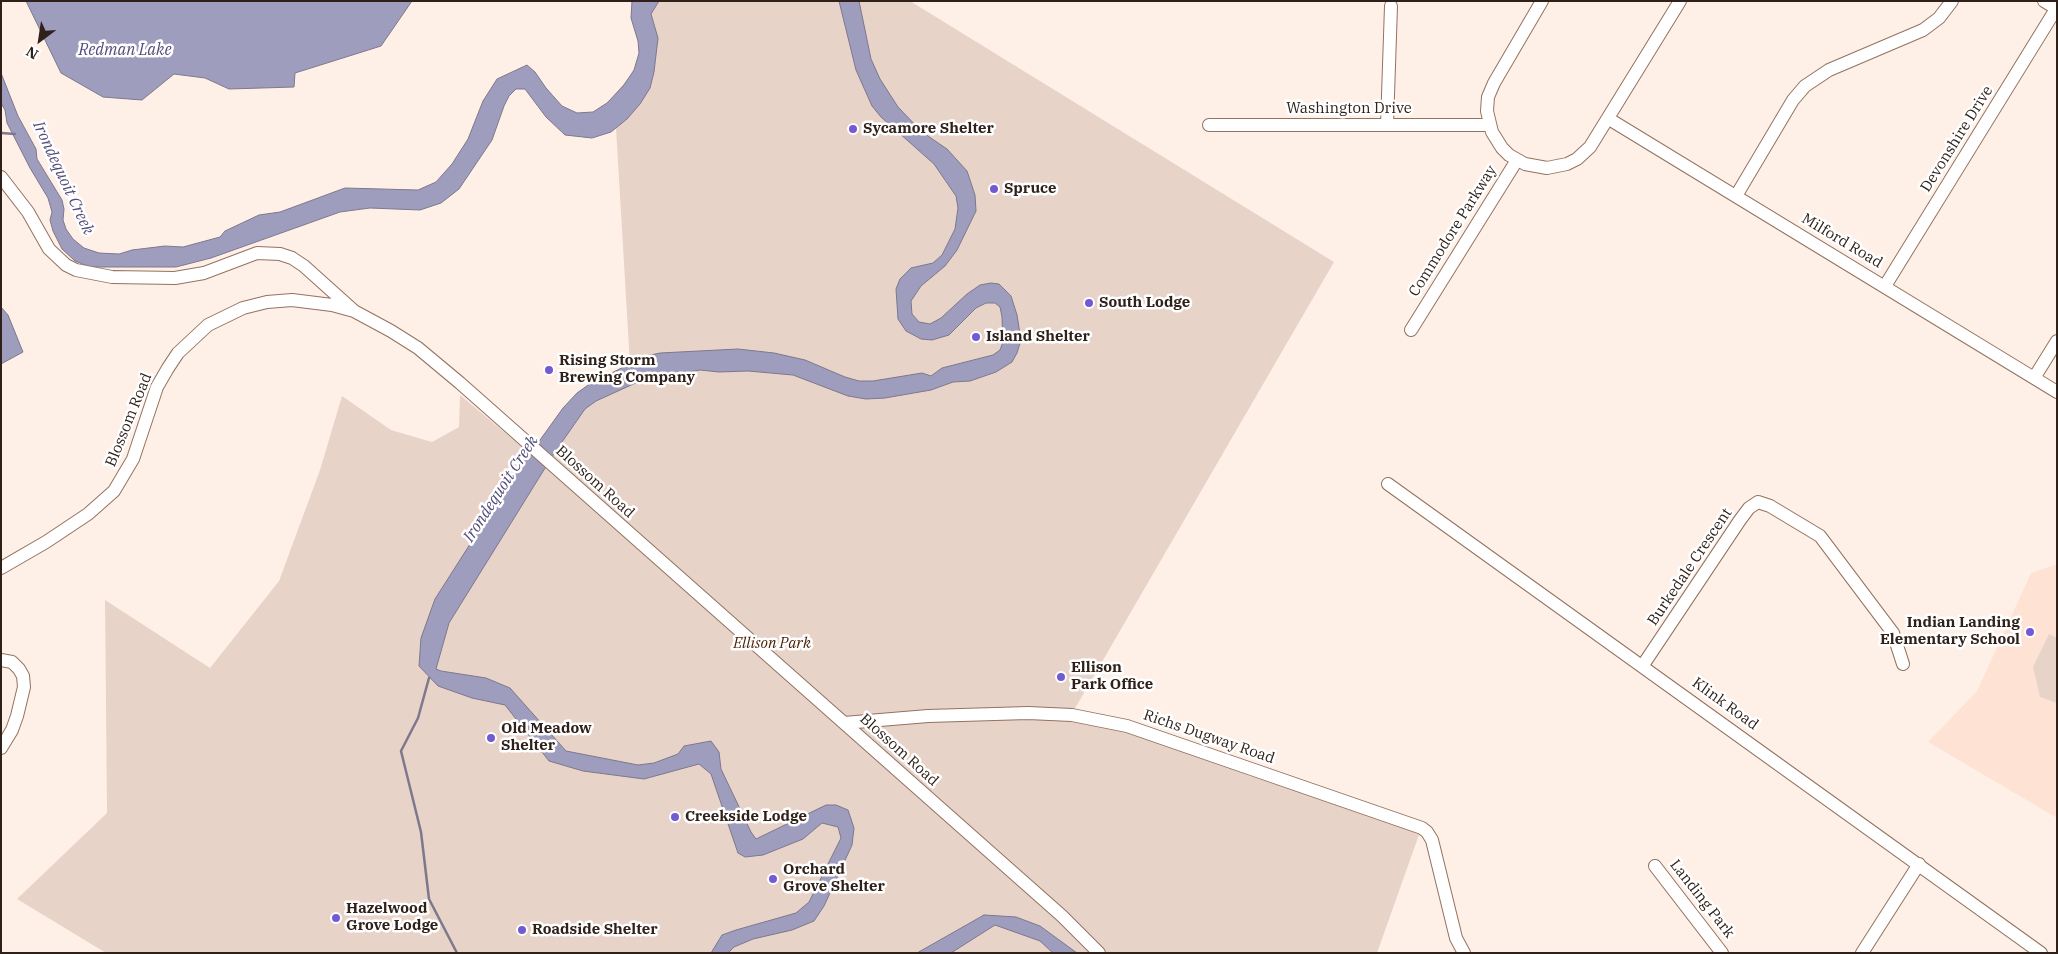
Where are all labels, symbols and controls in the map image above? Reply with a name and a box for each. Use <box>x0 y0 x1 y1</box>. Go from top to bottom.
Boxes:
north arrow <box>15 15 65 65</box>
water label: Redman Lake <box>78 40 172 60</box>
text: N <box>23 42 42 63</box>
street label: Devonshire Drive <box>1917 83 1997 195</box>
street label: Washington Drive <box>1286 100 1412 118</box>
water label: Irondequoit Creek <box>28 118 98 238</box>
place label: Sycamore Shelter <box>863 120 994 138</box>
marker: Sycamore Shelter <box>847 123 859 135</box>
street label: Commodore Parkway <box>1405 162 1501 300</box>
place label: Spruce <box>1004 180 1057 198</box>
marker: Spruce <box>988 183 1000 195</box>
street label: Milford Road <box>1798 210 1886 272</box>
place label: South Lodge <box>1099 294 1190 312</box>
marker: South Lodge <box>1083 297 1095 309</box>
place label: Island Shelter <box>986 328 1090 346</box>
marker: Island Shelter <box>970 331 982 343</box>
place label: Rising Storm Brewing Company <box>559 352 695 387</box>
marker: Rising Storm Brewing Company <box>543 364 555 376</box>
street label: Blossom Road <box>102 370 156 470</box>
water label: Irondequoit Creek <box>460 432 542 546</box>
street label: Blossom Road <box>552 442 638 522</box>
street label: Burkedale Crescent <box>1644 505 1736 629</box>
place label: Indian Landing Elementary School <box>1880 614 2020 649</box>
marker: Indian Landing Elementary School <box>2024 626 2036 638</box>
park label: Ellison Park <box>733 635 811 653</box>
place label: Ellison Park Office <box>1071 659 1153 694</box>
marker: Ellison Park Office <box>1055 671 1067 683</box>
street label: Klink Road <box>1688 674 1762 734</box>
street label: Richs Dugway Road <box>1141 706 1277 768</box>
street label: Blossom Road <box>856 710 942 790</box>
place label: Old Meadow Shelter <box>501 720 592 755</box>
marker: Old Meadow Shelter <box>485 732 497 744</box>
place label: Creekside Lodge <box>685 808 807 826</box>
marker: Creekside Lodge <box>669 811 681 823</box>
street label: Landing Park <box>1666 856 1738 942</box>
place label: Orchard Grove Shelter <box>783 861 885 896</box>
marker: Orchard Grove Shelter <box>767 873 779 885</box>
place label: Hazelwood Grove Lodge <box>346 900 438 935</box>
marker: Hazelwood Grove Lodge <box>330 912 342 924</box>
place label: Roadside Shelter <box>532 921 658 939</box>
marker: Roadside Shelter <box>516 924 528 936</box>

